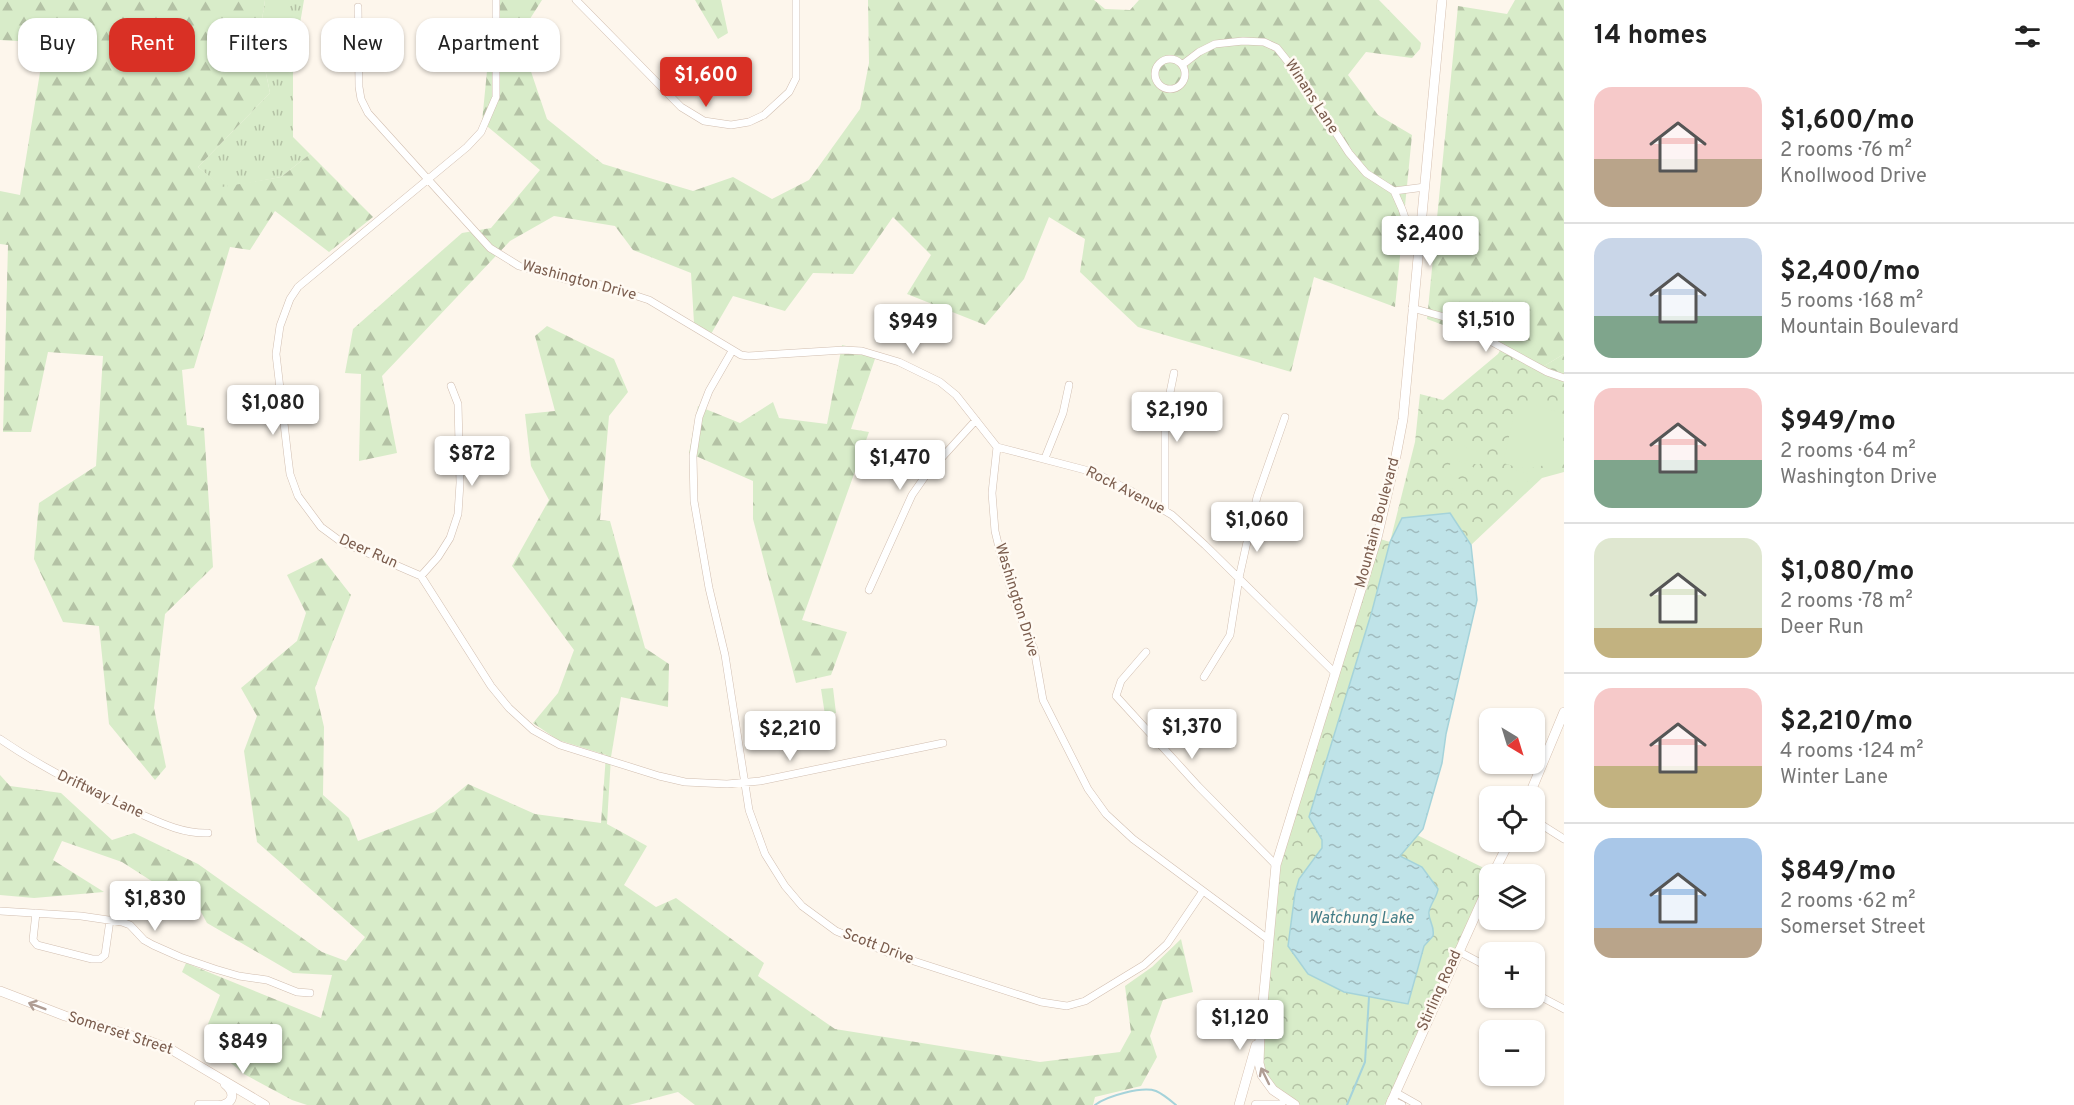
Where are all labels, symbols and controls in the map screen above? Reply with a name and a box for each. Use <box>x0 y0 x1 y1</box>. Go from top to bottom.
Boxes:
chip: Buy <box>18 18 97 72</box>
chip: Rent <box>109 18 195 72</box>
chip: Filters <box>207 18 309 72</box>
chip: New <box>321 18 404 72</box>
chip: Apartment <box>416 18 560 72</box>
text: 14 homes <box>1594 20 1708 53</box>
icon: filters <box>2011 20 2044 53</box>
street label: Winans Lane <box>1280 56 1342 138</box>
pin: $1,600 <box>657 57 755 108</box>
text: $1,600 <box>674 63 738 89</box>
text: $1,600/mo <box>1780 105 1914 138</box>
icon: home <box>1642 111 1714 183</box>
text: 2 rooms · 76 m² <box>1780 138 1912 164</box>
text: Knollwood Drive <box>1780 164 1927 190</box>
pin: $2,400 <box>1381 216 1479 267</box>
text: $2,400 <box>1396 222 1464 248</box>
text: $2,400/mo <box>1780 256 1920 289</box>
street label: Washington Drive <box>520 257 638 305</box>
icon: home <box>1642 262 1714 334</box>
text: 5 rooms · 168 m² <box>1780 289 1923 315</box>
pin: $1,510 <box>1437 302 1535 353</box>
pin: $949 <box>877 304 949 355</box>
text: $1,510 <box>1457 308 1515 334</box>
text: $949 <box>888 310 938 336</box>
text: Mountain Boulevard <box>1780 315 1959 341</box>
pin: $1,080 <box>224 385 322 436</box>
text: $1,080 <box>241 391 305 417</box>
pin: $2,190 <box>1128 392 1226 443</box>
text: $2,190 <box>1146 398 1208 424</box>
text: $949/mo <box>1780 406 1896 439</box>
icon: home <box>1642 412 1714 484</box>
pin: $872 <box>436 436 508 487</box>
text: 2 rooms · 64 m² <box>1780 439 1916 465</box>
pin: $1,470 <box>851 440 949 491</box>
text: $872 <box>449 442 495 468</box>
text: $1,470 <box>869 446 931 472</box>
street label: Mountain Boulevard <box>1351 456 1405 590</box>
street label: Rock Avenue <box>1082 463 1168 519</box>
text: Washington Drive <box>1780 465 1937 491</box>
pin: $1,060 <box>1208 502 1306 553</box>
text: $1,060 <box>1225 508 1289 534</box>
street label: Deer Run <box>335 531 401 573</box>
street label: Washington Drive <box>990 541 1042 659</box>
text: $1,080/mo <box>1780 556 1914 589</box>
icon: home <box>1642 562 1714 634</box>
text: 2 rooms · 78 m² <box>1780 589 1913 615</box>
text: Deer Run <box>1780 615 1864 641</box>
text: $2,210/mo <box>1780 706 1913 739</box>
north arrow <box>1479 708 1545 774</box>
map controls <box>1479 708 1545 1086</box>
pin: $1,370 <box>1143 709 1241 760</box>
pin: $2,210 <box>741 711 839 762</box>
icon: home <box>1642 712 1714 784</box>
text: $1,370 <box>1162 715 1222 741</box>
text: $2,210 <box>759 717 821 743</box>
text: 4 rooms · 124 m² <box>1780 739 1923 765</box>
text: Winter Lane <box>1780 765 1888 791</box>
street label: Driftway Lane <box>54 767 146 823</box>
button: locate <box>1479 786 1545 852</box>
text: $849/mo <box>1780 856 1896 889</box>
icon: home <box>1642 862 1714 934</box>
button: layers <box>1479 864 1545 930</box>
pin: $1,830 <box>106 881 204 932</box>
text: $1,830 <box>124 887 186 913</box>
text: 2 rooms · 62 m² <box>1780 889 1916 915</box>
water label: Watchung Lake <box>1308 909 1414 929</box>
text: Somerset Street <box>1780 915 1926 941</box>
street label: Scott Drive <box>840 925 916 969</box>
button: + <box>1479 942 1545 1008</box>
street label: Stirling Road <box>1414 947 1466 1035</box>
one-way arrow <box>28 1000 47 1011</box>
pin: $1,120 <box>1191 1000 1289 1051</box>
text: $1,120 <box>1211 1006 1269 1032</box>
street label: Somerset Street <box>65 1008 175 1060</box>
button: − <box>1479 1020 1545 1086</box>
pin: $849 <box>207 1024 279 1075</box>
text: $849 <box>218 1030 268 1056</box>
one-way arrow <box>1258 1068 1270 1086</box>

